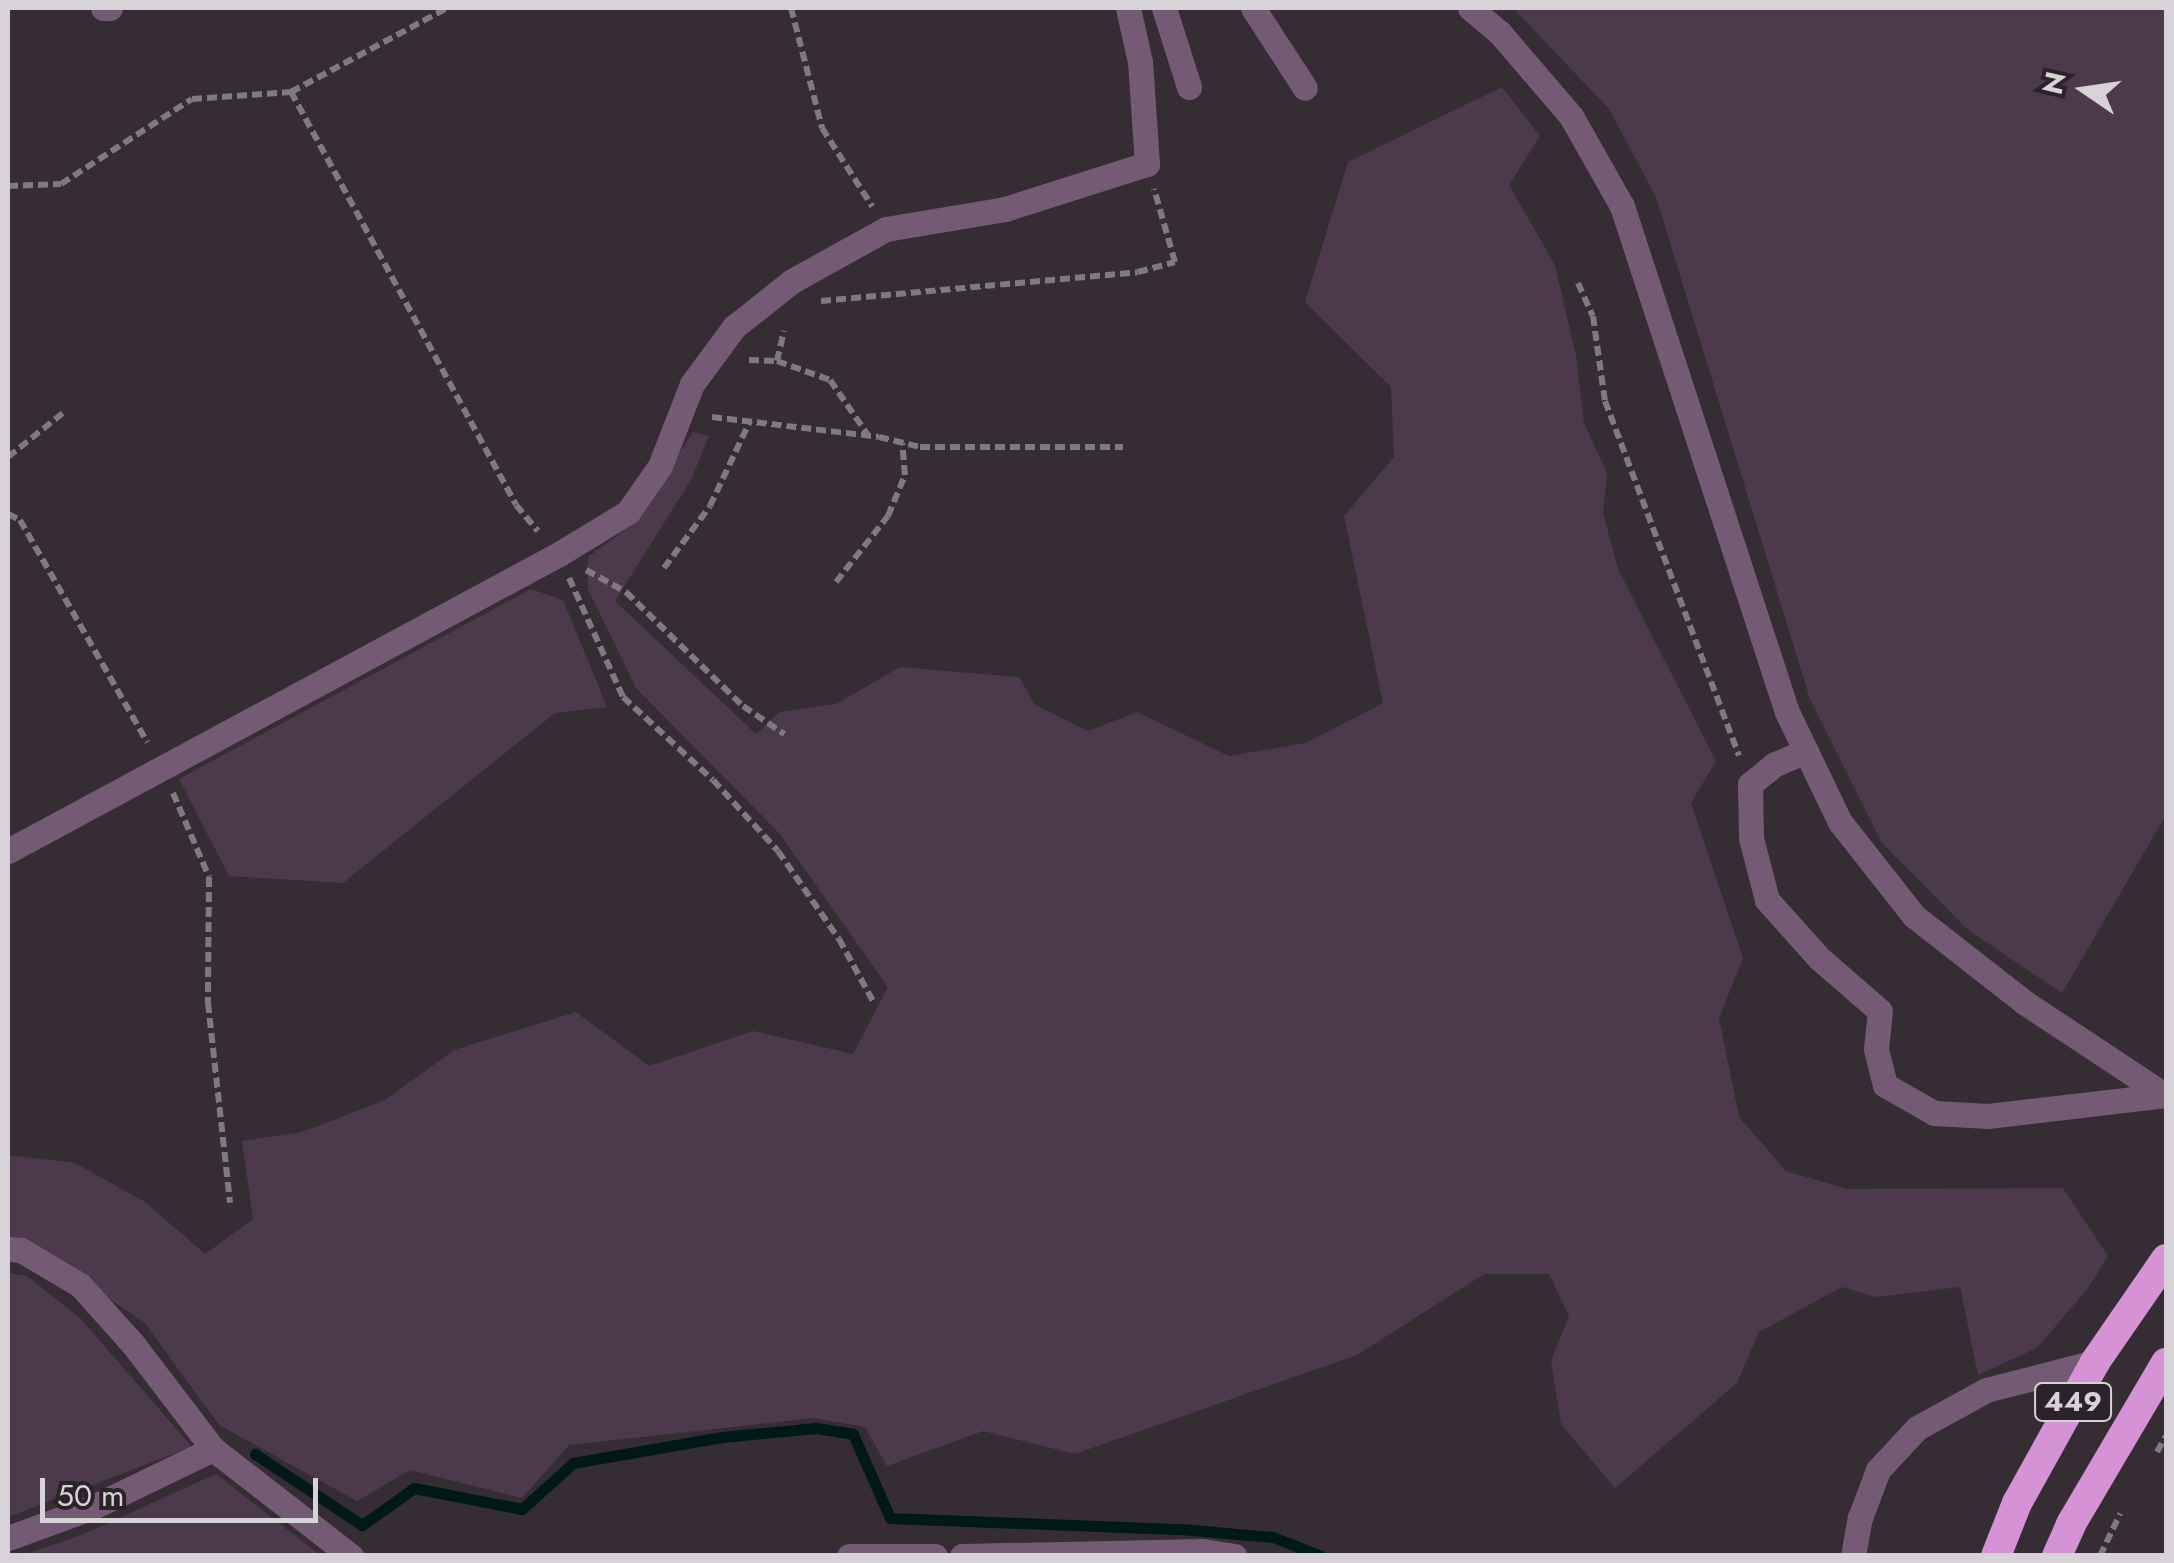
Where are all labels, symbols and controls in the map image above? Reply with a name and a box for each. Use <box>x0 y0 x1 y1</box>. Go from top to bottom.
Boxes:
north arrow <box>2034 40 2134 140</box>
text: N <box>2032 68 2077 99</box>
road number: 449 <box>2033 1379 2113 1425</box>
scale bar <box>45 1458 322 1520</box>
text: 50 m <box>57 1474 124 1517</box>

